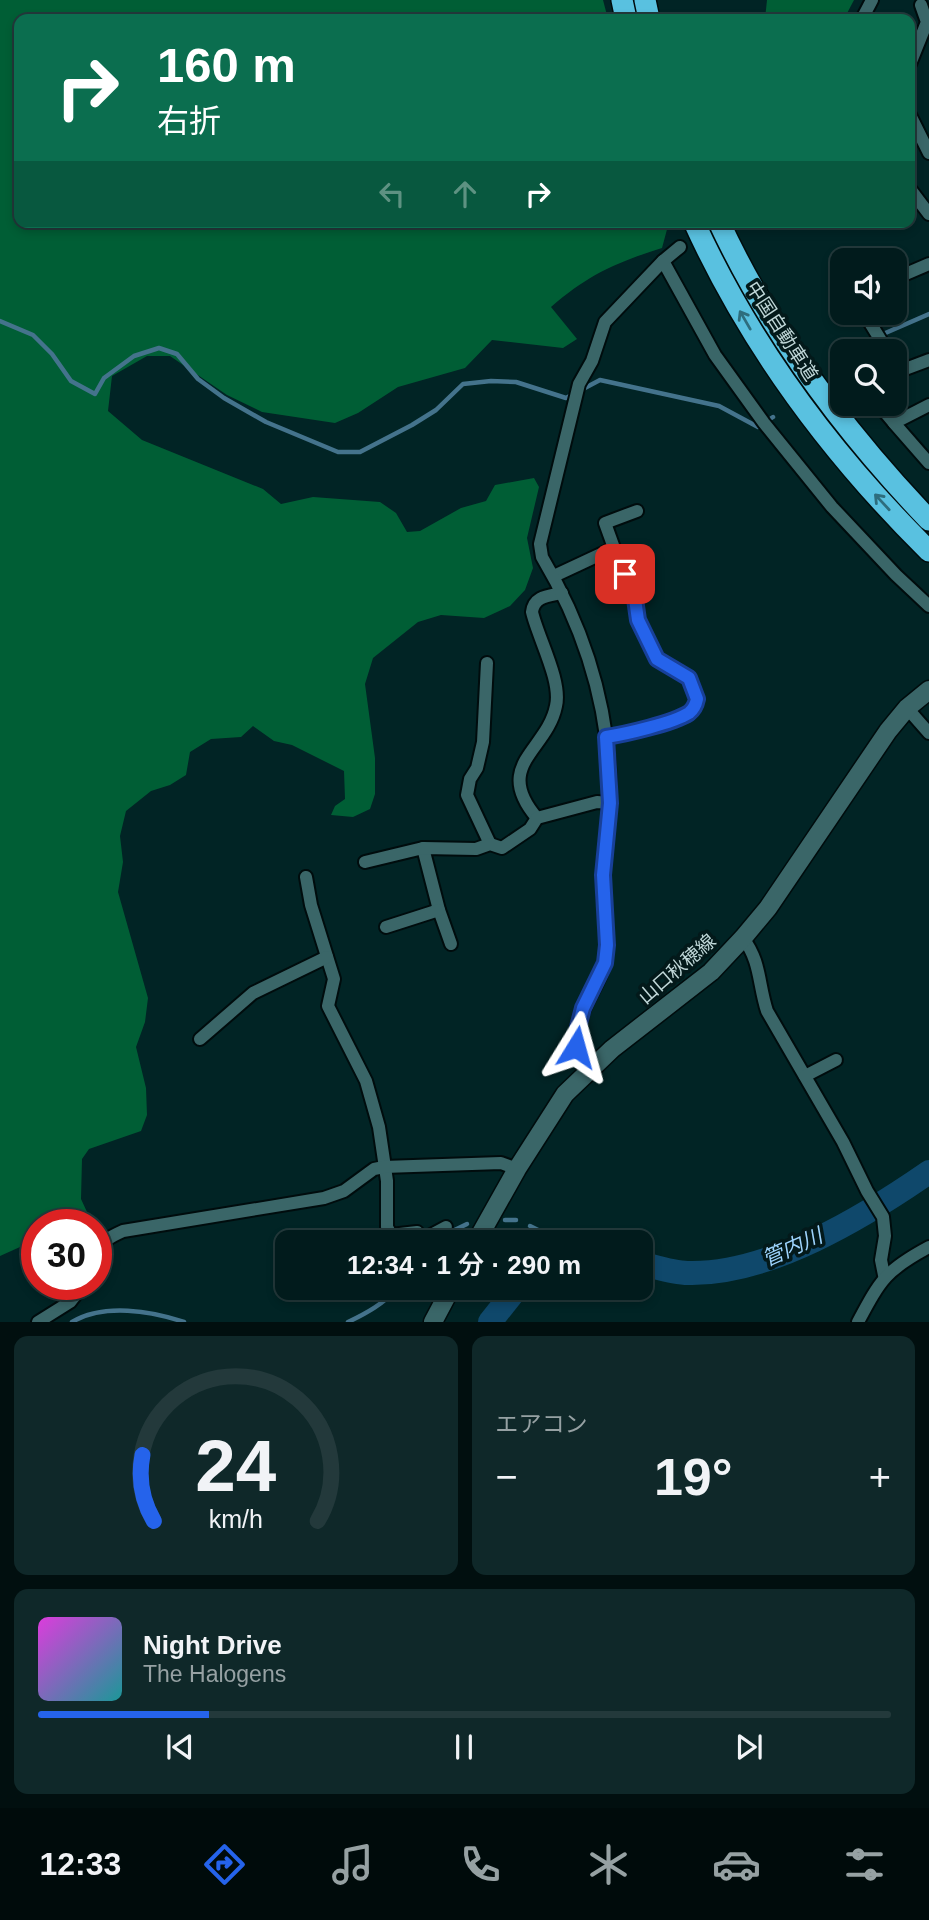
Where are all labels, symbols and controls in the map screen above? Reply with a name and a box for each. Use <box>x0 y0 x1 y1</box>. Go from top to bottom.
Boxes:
text: 160 m <box>157 38 296 92</box>
icon: right <box>42 42 133 133</box>
text: 右折 <box>157 103 221 139</box>
icon: left <box>373 175 411 213</box>
icon: ahead <box>446 175 484 213</box>
icon: right <box>519 175 557 213</box>
map controls <box>830 248 907 416</box>
button: sound <box>830 248 907 325</box>
street label: 中国自動車道 <box>742 277 822 385</box>
one-way arrow <box>738 311 752 331</box>
button: search <box>830 339 907 416</box>
one-way arrow <box>874 493 890 511</box>
pin <box>595 544 655 604</box>
icon: arrive <box>606 555 644 593</box>
street label: 山口秋穂線 <box>634 930 720 1008</box>
position arrow <box>539 1010 613 1084</box>
speed limit sign: 30 <box>21 1209 112 1300</box>
water label: 管内川 <box>759 1223 827 1270</box>
text: 12:34 · 1 分 · 290 m <box>347 1250 581 1280</box>
text: エアコン <box>496 1411 588 1437</box>
text: 24 <box>195 1426 277 1507</box>
text: 19° <box>654 1448 733 1506</box>
text: − <box>496 1456 518 1498</box>
text: + <box>869 1456 891 1498</box>
text: km/h <box>209 1505 263 1533</box>
text: Night Drive <box>143 1630 282 1660</box>
text: The Halogens <box>143 1661 286 1687</box>
icon: previous <box>161 1728 199 1766</box>
icon: pause <box>445 1728 483 1766</box>
icon: next <box>730 1728 768 1766</box>
icon: directions <box>200 1840 249 1889</box>
icon: music <box>328 1840 377 1889</box>
icon: phone <box>456 1840 505 1889</box>
icon: climate <box>584 1840 633 1889</box>
icon: car <box>712 1840 761 1889</box>
icon: filters <box>840 1840 889 1889</box>
text: 12:33 <box>40 1846 121 1882</box>

